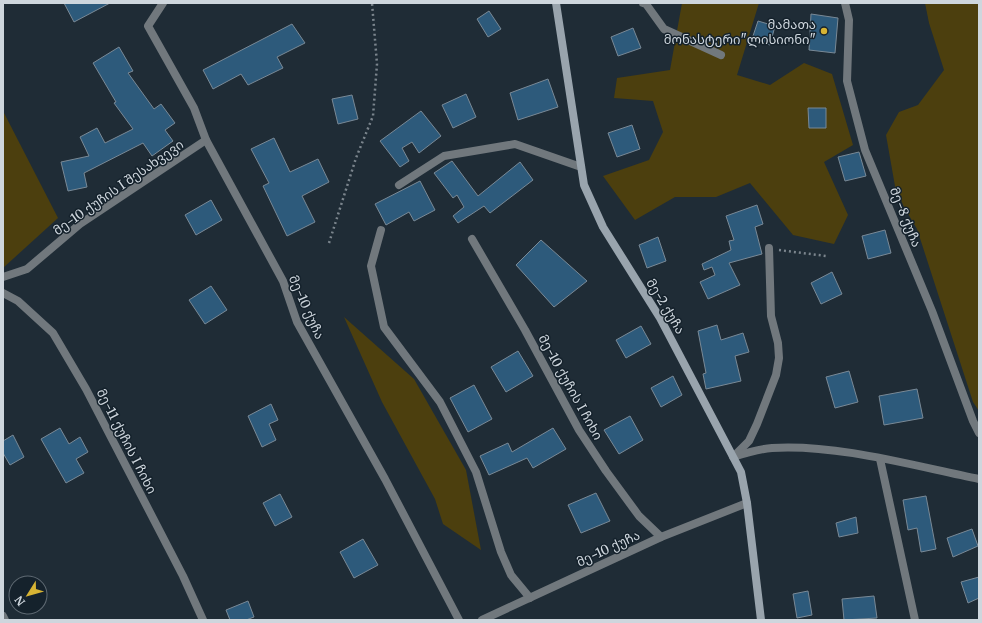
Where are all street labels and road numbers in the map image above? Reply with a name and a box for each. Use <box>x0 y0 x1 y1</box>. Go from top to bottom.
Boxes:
street label: მე-10 ქუჩის I შესახვევი <box>50 136 187 239</box>
street label: მე-8 ქუჩა <box>886 185 925 250</box>
street label: მე-10 ქუჩა <box>285 273 328 342</box>
street label: მე-2 ქუჩა <box>642 275 689 337</box>
street label: მე-10 ქუჩის I ჩიხი <box>535 332 607 443</box>
street label: მე-11 ქუჩის I ჩიხი <box>93 386 160 497</box>
street label: მე-10 ქუჩა <box>574 526 643 571</box>

